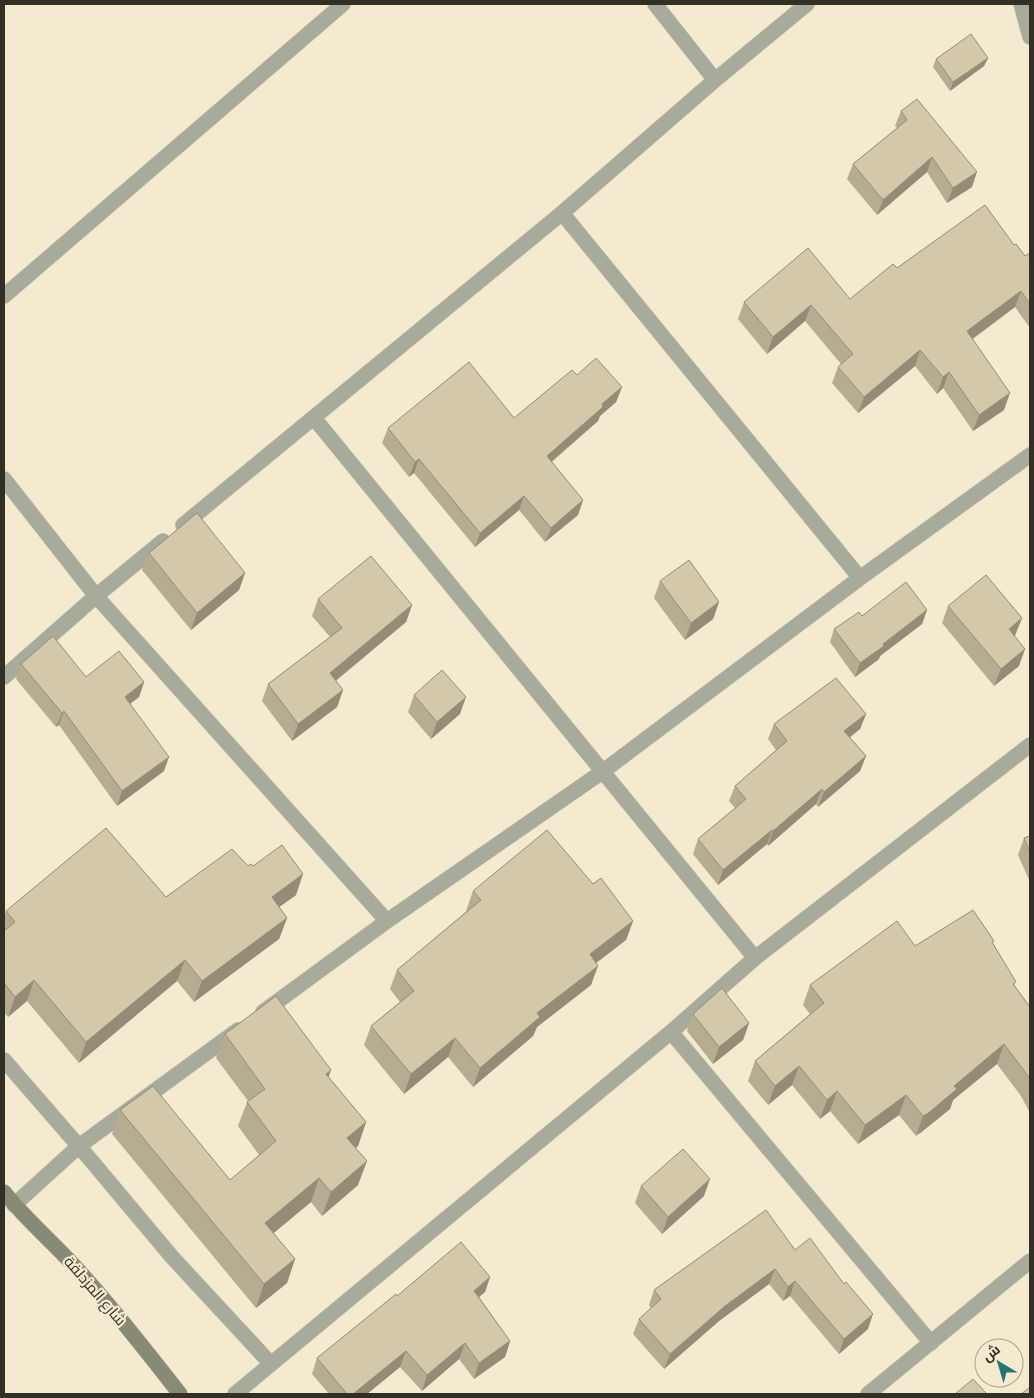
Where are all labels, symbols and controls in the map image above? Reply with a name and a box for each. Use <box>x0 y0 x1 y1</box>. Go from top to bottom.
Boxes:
street label: شارع المزدلفة <box>59 1252 131 1330</box>
north arrow <box>974 1338 1024 1388</box>
text: ش <box>978 1340 1004 1365</box>

